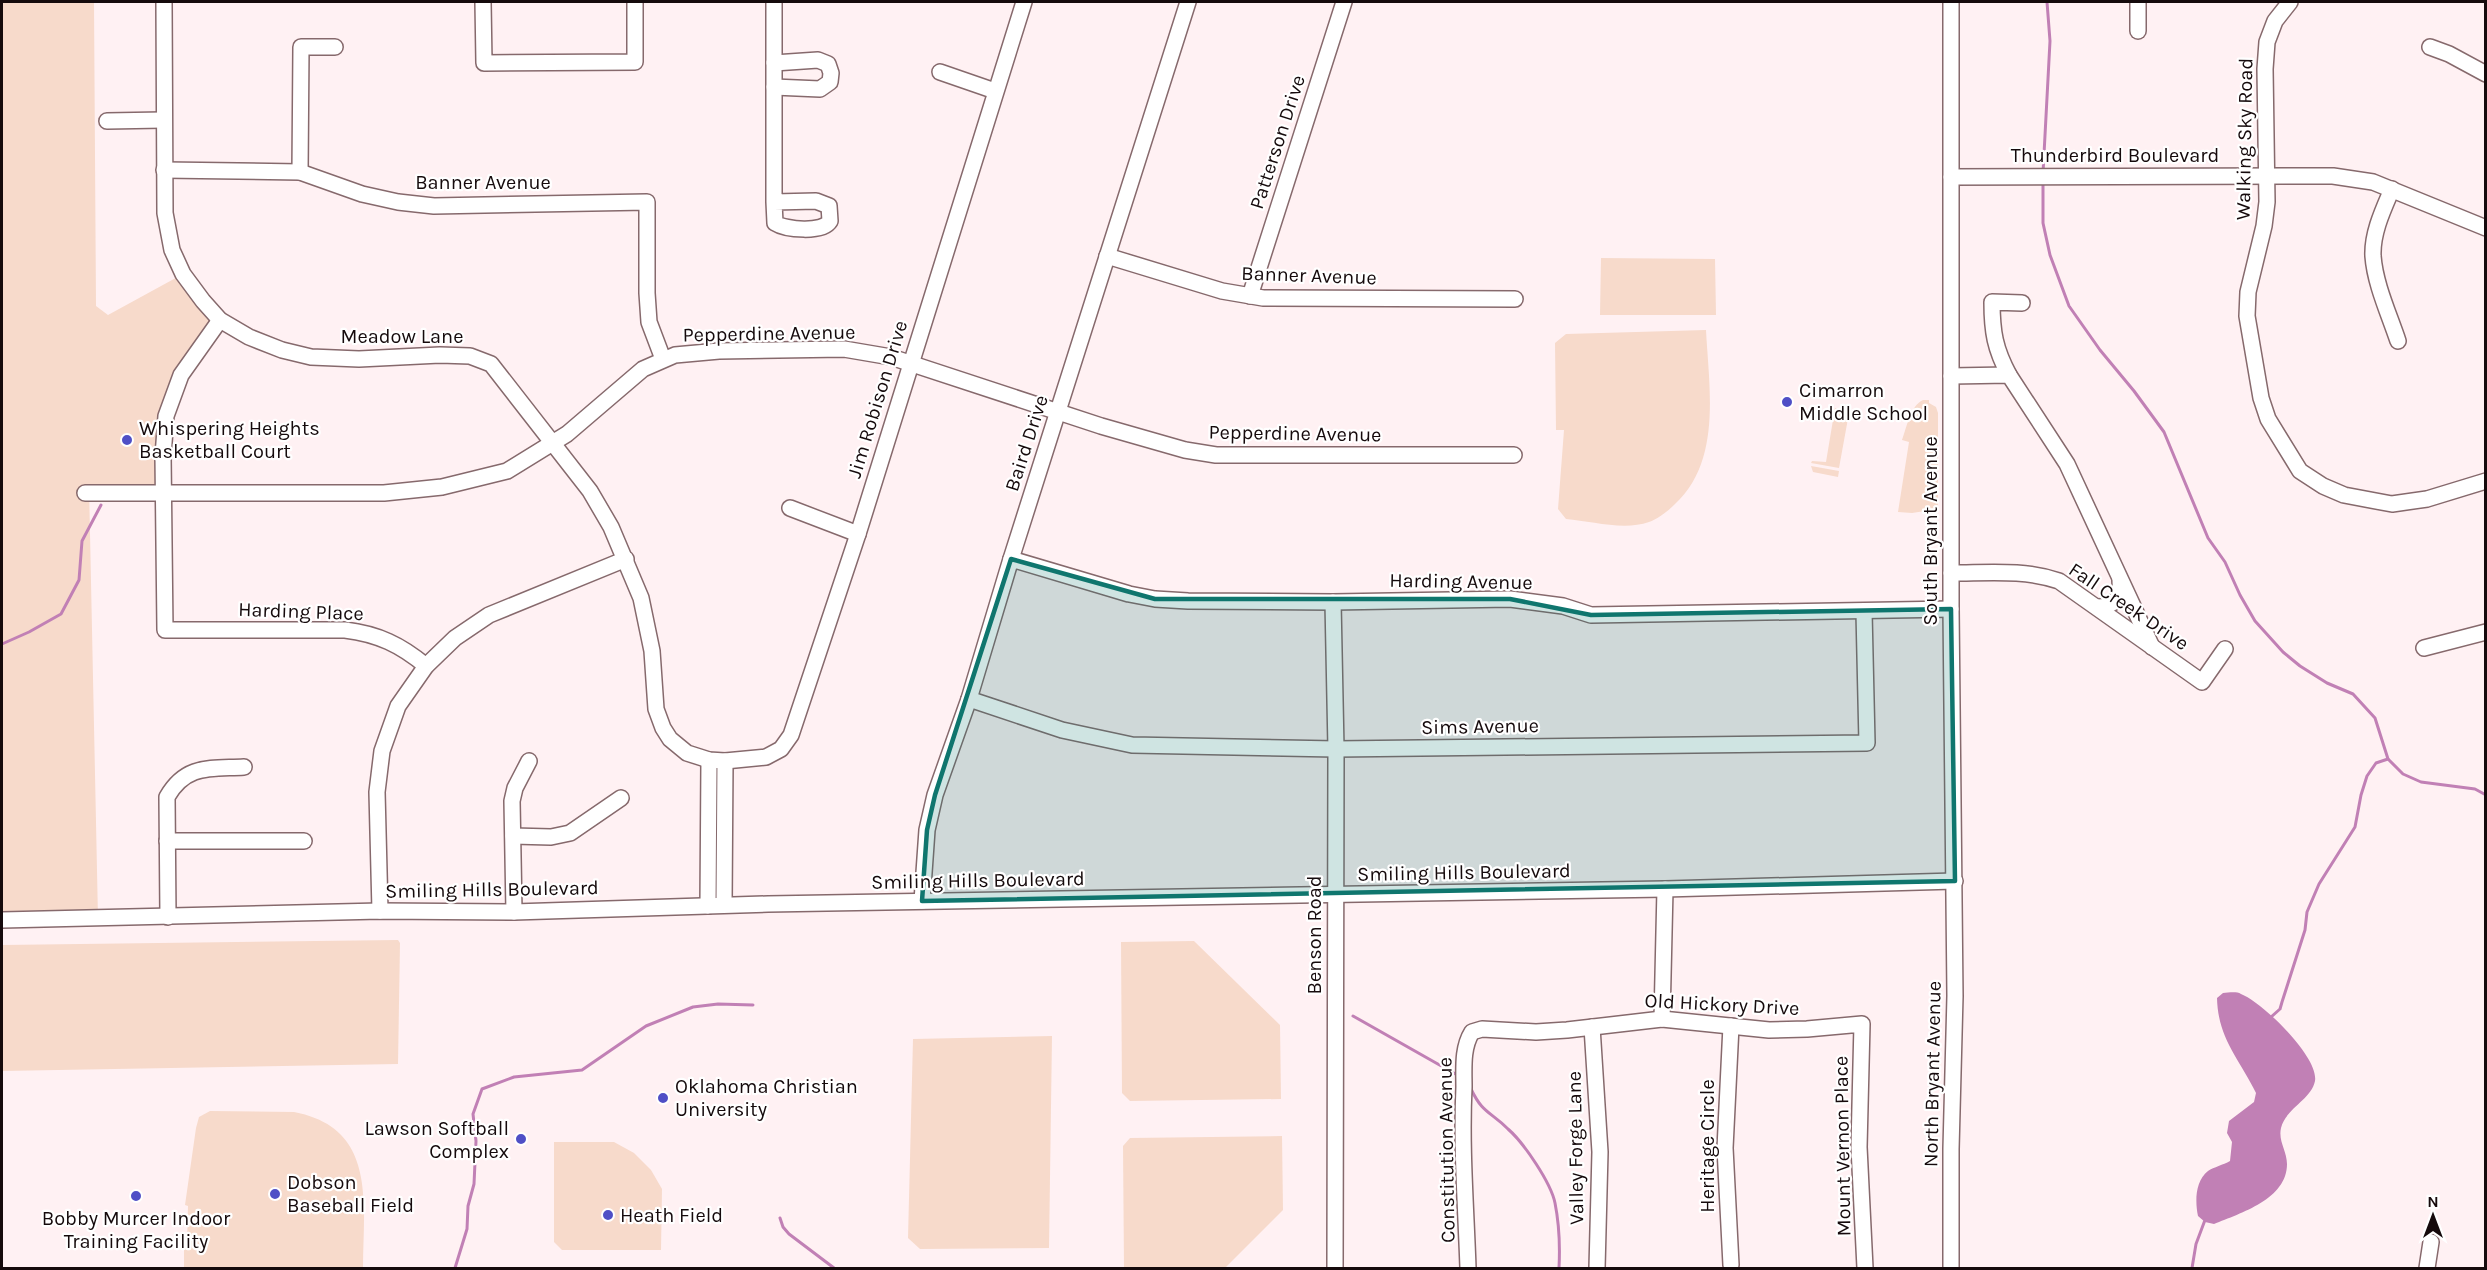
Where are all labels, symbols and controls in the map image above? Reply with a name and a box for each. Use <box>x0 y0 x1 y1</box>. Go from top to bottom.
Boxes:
street label: Walking Sky Road <box>2232 58 2257 220</box>
street label: Patterson Drive <box>1245 72 1310 212</box>
street label: Thunderbird Boulevard <box>2011 144 2219 167</box>
street label: Banner Avenue <box>415 171 551 194</box>
street label: Banner Avenue <box>1241 262 1377 289</box>
street label: Jim Robison Drive <box>843 318 912 481</box>
street label: Pepperdine Avenue <box>682 320 856 347</box>
street label: Meadow Lane <box>341 325 463 348</box>
place label: Cimarron Middle School <box>1799 379 1928 425</box>
street label: Baird Drive <box>1000 392 1053 494</box>
marker: Cimarron Middle School <box>1780 395 1794 409</box>
place label: Whispering Heights Basketball Court <box>139 417 320 463</box>
street label: Pepperdine Avenue <box>1208 420 1382 447</box>
marker: Whispering Heights Basketball Court <box>120 433 134 447</box>
street label: South Bryant Avenue <box>1919 436 1942 626</box>
street label: Fall Creek Drive <box>2064 558 2193 655</box>
street label: Harding Avenue <box>1389 569 1533 594</box>
street label: Harding Place <box>238 598 364 625</box>
street label: Sims Avenue <box>1421 714 1539 739</box>
street label: Smiling Hills Boulevard <box>1357 859 1571 886</box>
street label: Smiling Hills Boulevard <box>871 867 1085 894</box>
street label: Benson Road <box>1303 875 1326 995</box>
street label: Smiling Hills Boulevard <box>385 876 599 903</box>
street label: North Bryant Avenue <box>1919 981 1946 1167</box>
street label: Old Hickory Drive <box>1644 989 1800 1020</box>
street label: Mount Vernon Place <box>1829 1056 1856 1236</box>
street label: Constitution Avenue <box>1433 1057 1460 1243</box>
street label: Valley Forge Lane <box>1563 1071 1588 1225</box>
place label: Oklahoma Christian University <box>675 1075 858 1121</box>
street label: Heritage Circle <box>1696 1079 1719 1213</box>
marker: Oklahoma Christian University <box>656 1091 670 1105</box>
place label: Lawson Softball Complex <box>364 1117 509 1163</box>
marker: Lawson Softball Complex <box>514 1132 528 1146</box>
place label: Dobson Baseball Field <box>287 1171 414 1217</box>
north arrow <box>2403 1186 2463 1246</box>
marker: Dobson Baseball Field <box>268 1187 282 1201</box>
marker: Bobby Murcer Indoor Training Facility <box>129 1189 143 1203</box>
text: N <box>2427 1192 2439 1211</box>
place label: Heath Field <box>620 1204 723 1227</box>
place label: Bobby Murcer Indoor Training Facility <box>42 1207 231 1253</box>
marker: Heath Field <box>601 1208 615 1222</box>

